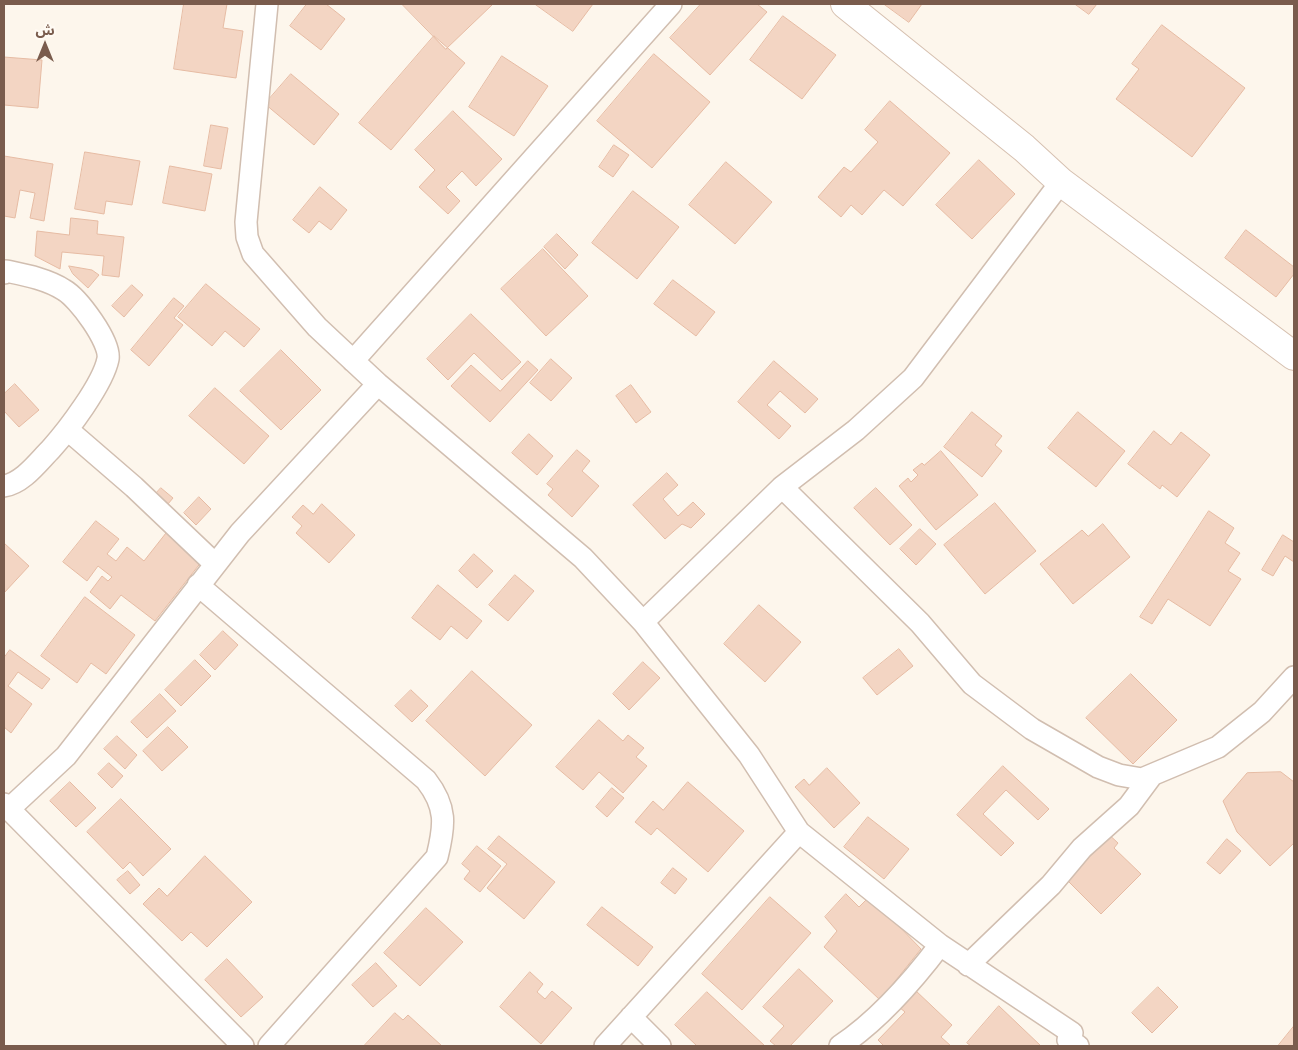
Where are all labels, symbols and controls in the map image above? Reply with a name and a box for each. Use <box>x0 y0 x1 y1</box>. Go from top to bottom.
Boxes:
north arrow <box>20 20 70 70</box>
text: ش <box>35 20 55 39</box>

